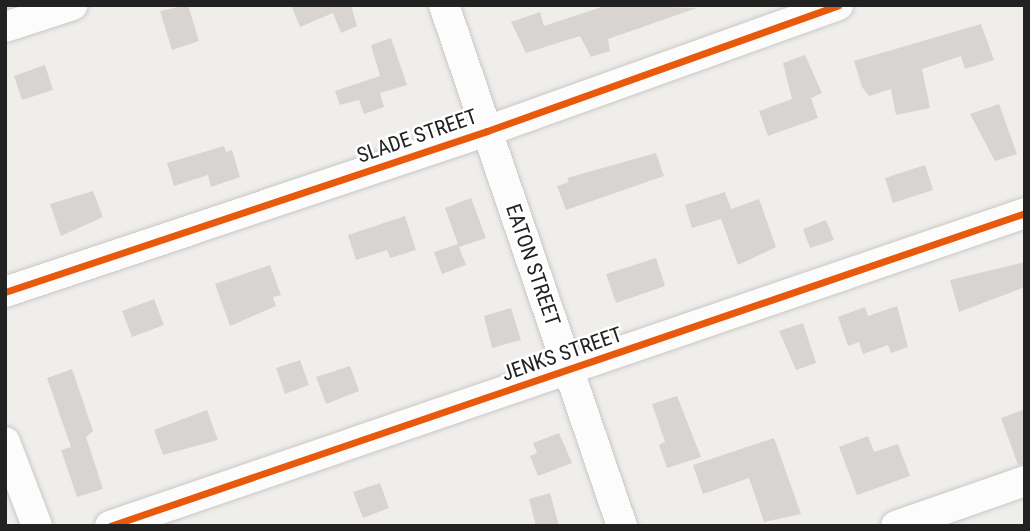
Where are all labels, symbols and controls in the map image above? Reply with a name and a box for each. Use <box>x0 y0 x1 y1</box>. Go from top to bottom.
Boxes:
street label: SLADE STREET <box>354 104 480 168</box>
street label: EATON STREET <box>500 201 566 329</box>
street label: JENKS STREET <box>498 322 626 386</box>

